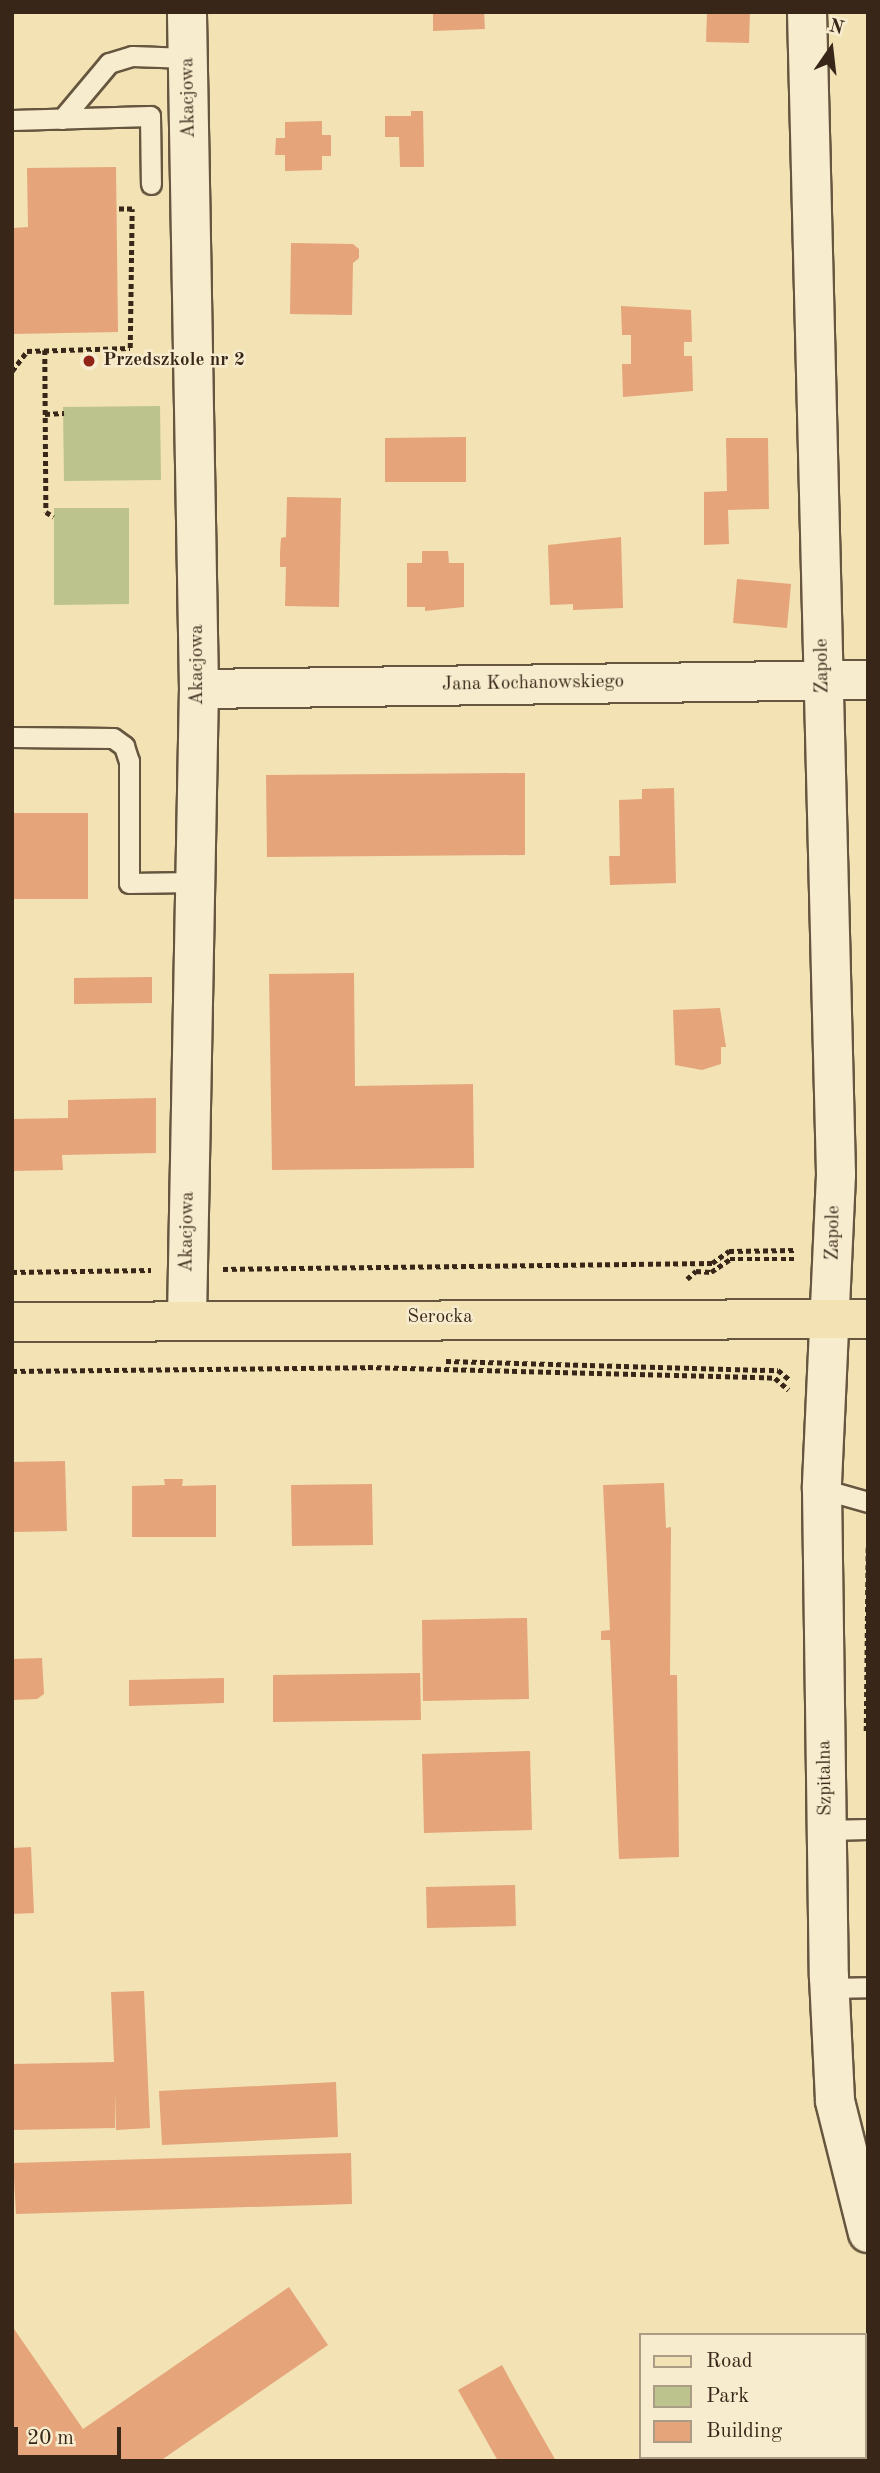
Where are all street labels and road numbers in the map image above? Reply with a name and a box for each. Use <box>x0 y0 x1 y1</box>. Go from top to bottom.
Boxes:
street label: Akacjowa <box>177 57 201 139</box>
street label: Akacjowa <box>187 625 209 705</box>
street label: Zapole <box>811 638 835 694</box>
street label: Jana Kochanowskiego <box>442 671 624 697</box>
street label: Akacjowa <box>176 1191 200 1273</box>
street label: Zapole <box>822 1205 846 1261</box>
street label: Serocka <box>407 1307 473 1329</box>
street label: Szpitalna <box>814 1740 838 1816</box>

